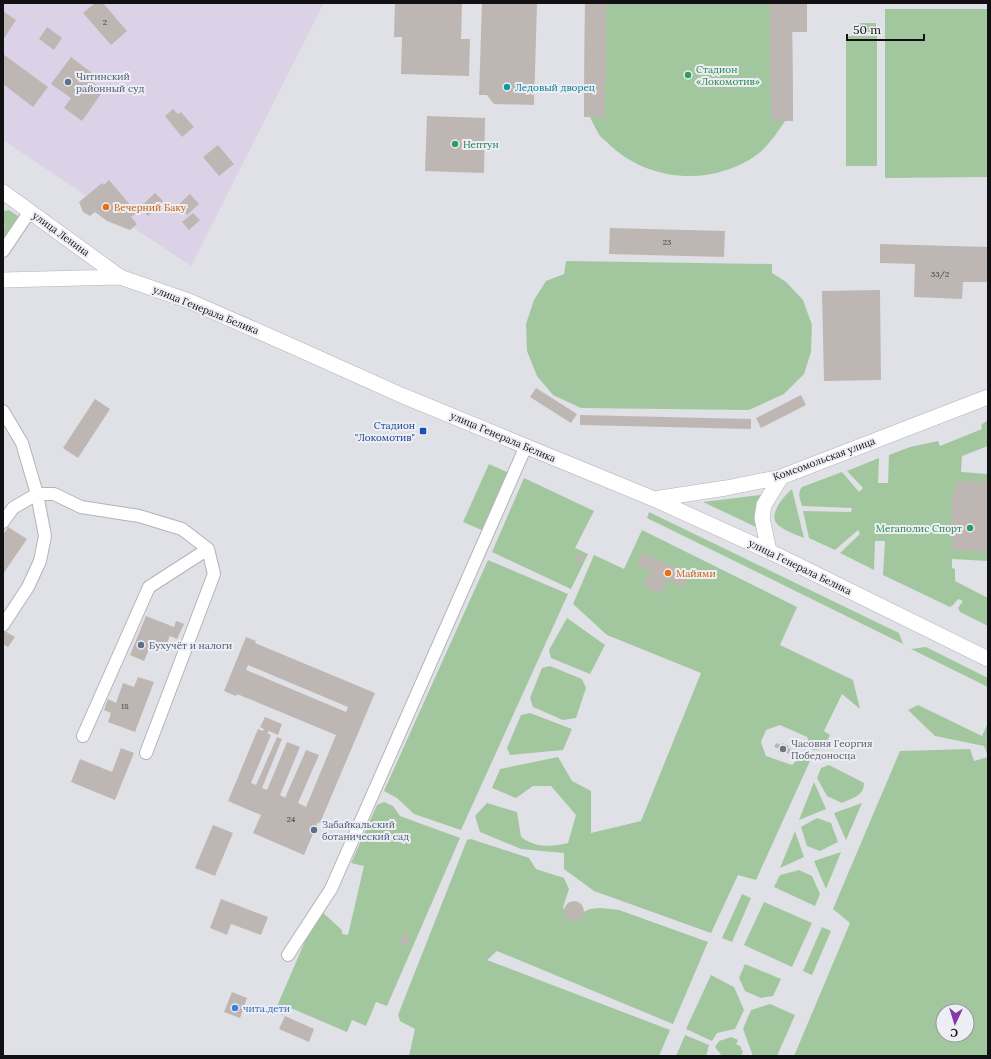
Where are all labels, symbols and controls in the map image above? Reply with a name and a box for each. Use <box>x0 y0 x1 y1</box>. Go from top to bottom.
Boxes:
scale bar <box>847 16 924 42</box>
house number: 2 <box>103 17 107 27</box>
text: 50 m <box>853 22 881 37</box>
place label: Стадион «Локомотив» <box>696 63 760 88</box>
place label: Читинский районный суд <box>76 70 145 95</box>
marker: Стадион «Локомотив» <box>683 70 693 80</box>
marker: Читинский районный суд <box>63 77 73 87</box>
place label: Ледовый дворец <box>515 81 595 94</box>
marker: Ледовый дворец <box>502 82 512 92</box>
place label: Нептун <box>463 138 499 151</box>
marker: Нептун <box>450 139 460 149</box>
place label: Вечерний Баку <box>114 201 187 214</box>
marker: Вечерний Баку <box>101 202 111 212</box>
street label: улица Ленина <box>30 209 92 259</box>
house number: 23 <box>663 237 672 247</box>
house number: 33/2 <box>931 269 949 280</box>
street label: улица Генерала Белика <box>151 283 261 337</box>
street label: улица Генерала Белика <box>448 409 558 465</box>
place label: Стадион "Локомотив" <box>355 419 415 444</box>
marker: Стадион "Локомотив" <box>418 426 428 436</box>
street label: Комсомольская улица <box>771 434 877 484</box>
place label: Мегаполис Спорт <box>876 522 962 535</box>
marker: Мегаполис Спорт <box>965 523 975 533</box>
street label: улица Генерала Белика <box>746 536 854 598</box>
place label: Майями <box>676 567 716 580</box>
marker: Майями <box>663 568 673 578</box>
place label: Бухучёт и налоги <box>149 639 232 652</box>
marker: Бухучёт и налоги <box>136 640 146 650</box>
house number: 18 <box>121 701 129 711</box>
place label: Часовня Георгия Победоносца <box>791 737 872 762</box>
marker: Часовня Георгия Победоносца <box>778 744 788 754</box>
house number: 24 <box>287 814 296 824</box>
place label: Забайкальский ботанический сад <box>322 818 409 843</box>
marker: Забайкальский ботанический сад <box>309 825 319 835</box>
place label: чита.дети <box>243 1002 290 1015</box>
marker: чита.дети <box>230 1003 240 1013</box>
north arrow <box>935 1003 975 1043</box>
text: С <box>950 1026 959 1040</box>

